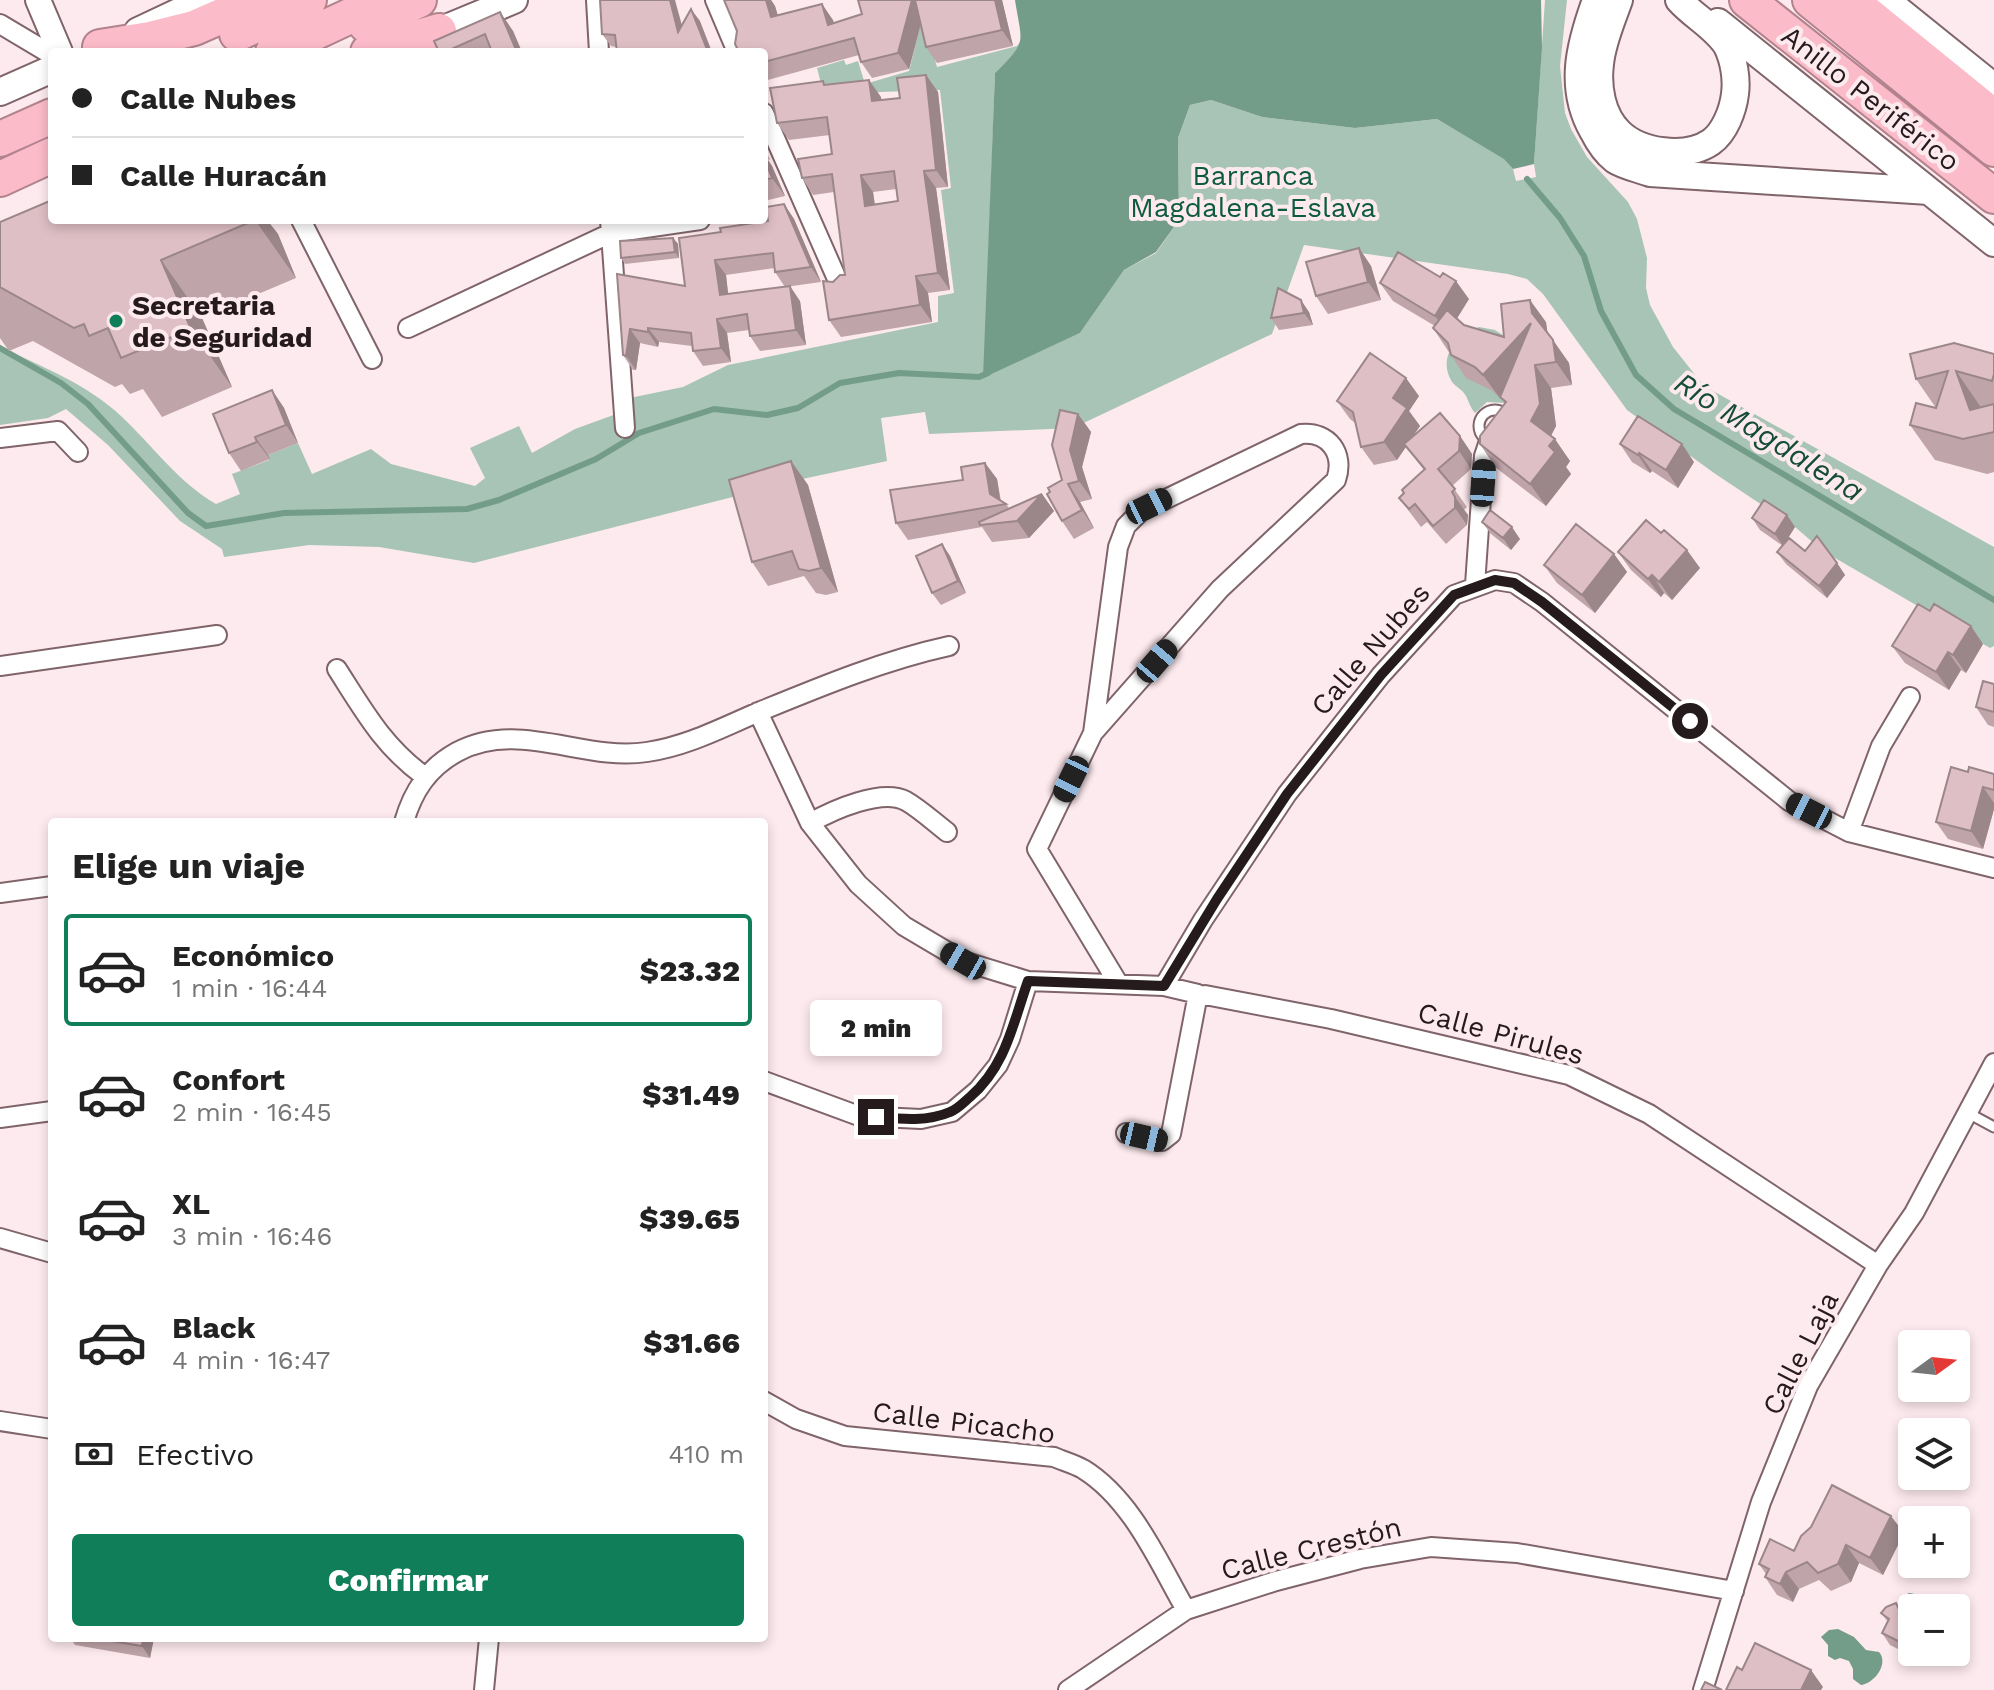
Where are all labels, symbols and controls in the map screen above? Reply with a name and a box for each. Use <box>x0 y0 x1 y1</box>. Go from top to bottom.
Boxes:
street label: Anillo Periférico <box>1775 19 1966 178</box>
text: Calle Nubes <box>120 81 296 116</box>
text: Calle Huracán <box>120 158 327 193</box>
park label: Barranca Magdalena-Eslava <box>1130 159 1376 224</box>
place label: Secretaria de Seguridad <box>132 289 312 354</box>
marker: Secretaria de Seguridad <box>107 312 125 330</box>
water label: Río Magdalena <box>1669 365 1870 509</box>
car <box>1469 458 1497 508</box>
car <box>1122 485 1176 527</box>
street label: Calle Nubes <box>1304 577 1437 722</box>
car <box>1132 635 1182 687</box>
route start <box>1672 703 1708 739</box>
car <box>1050 752 1092 806</box>
car <box>1782 789 1836 833</box>
text: Elige un viaje <box>72 845 305 887</box>
icon: car <box>76 934 148 1006</box>
text: Económico <box>172 938 334 973</box>
car <box>936 939 990 983</box>
text: $23.32 <box>640 953 740 988</box>
text: 1 min · 16:44 <box>172 973 327 1003</box>
street label: Calle Pirules <box>1414 995 1588 1071</box>
callout: 2 min <box>810 1001 942 1057</box>
text: 2 min <box>841 1013 911 1043</box>
icon: car <box>76 1058 148 1130</box>
text: Confort <box>172 1062 285 1097</box>
text: $31.49 <box>642 1077 740 1112</box>
text: 2 min · 16:45 <box>172 1097 332 1127</box>
route end <box>858 1099 894 1135</box>
car <box>1118 1120 1170 1154</box>
icon: car <box>76 1182 148 1254</box>
text: XL <box>172 1186 210 1221</box>
text: $39.65 <box>639 1201 740 1236</box>
text: 3 min · 16:46 <box>172 1221 332 1251</box>
street label: Calle Laja <box>1755 1286 1846 1420</box>
icon: car <box>76 1306 148 1378</box>
text: Black <box>172 1310 256 1345</box>
text: $31.66 <box>643 1325 740 1360</box>
north arrow <box>1898 1330 1970 1402</box>
map controls <box>1898 1330 1970 1666</box>
text: 4 min · 16:47 <box>172 1345 330 1375</box>
street label: Calle Picacho <box>871 1395 1057 1450</box>
button: layers <box>1898 1418 1970 1490</box>
icon: cash <box>72 1432 116 1476</box>
text: Efectivo <box>136 1437 254 1472</box>
text: 410 m <box>669 1439 744 1469</box>
button: + <box>1898 1506 1970 1578</box>
street label: Calle Crestón <box>1217 1510 1405 1587</box>
button: Confirmar <box>72 1534 744 1626</box>
button: − <box>1898 1594 1970 1666</box>

